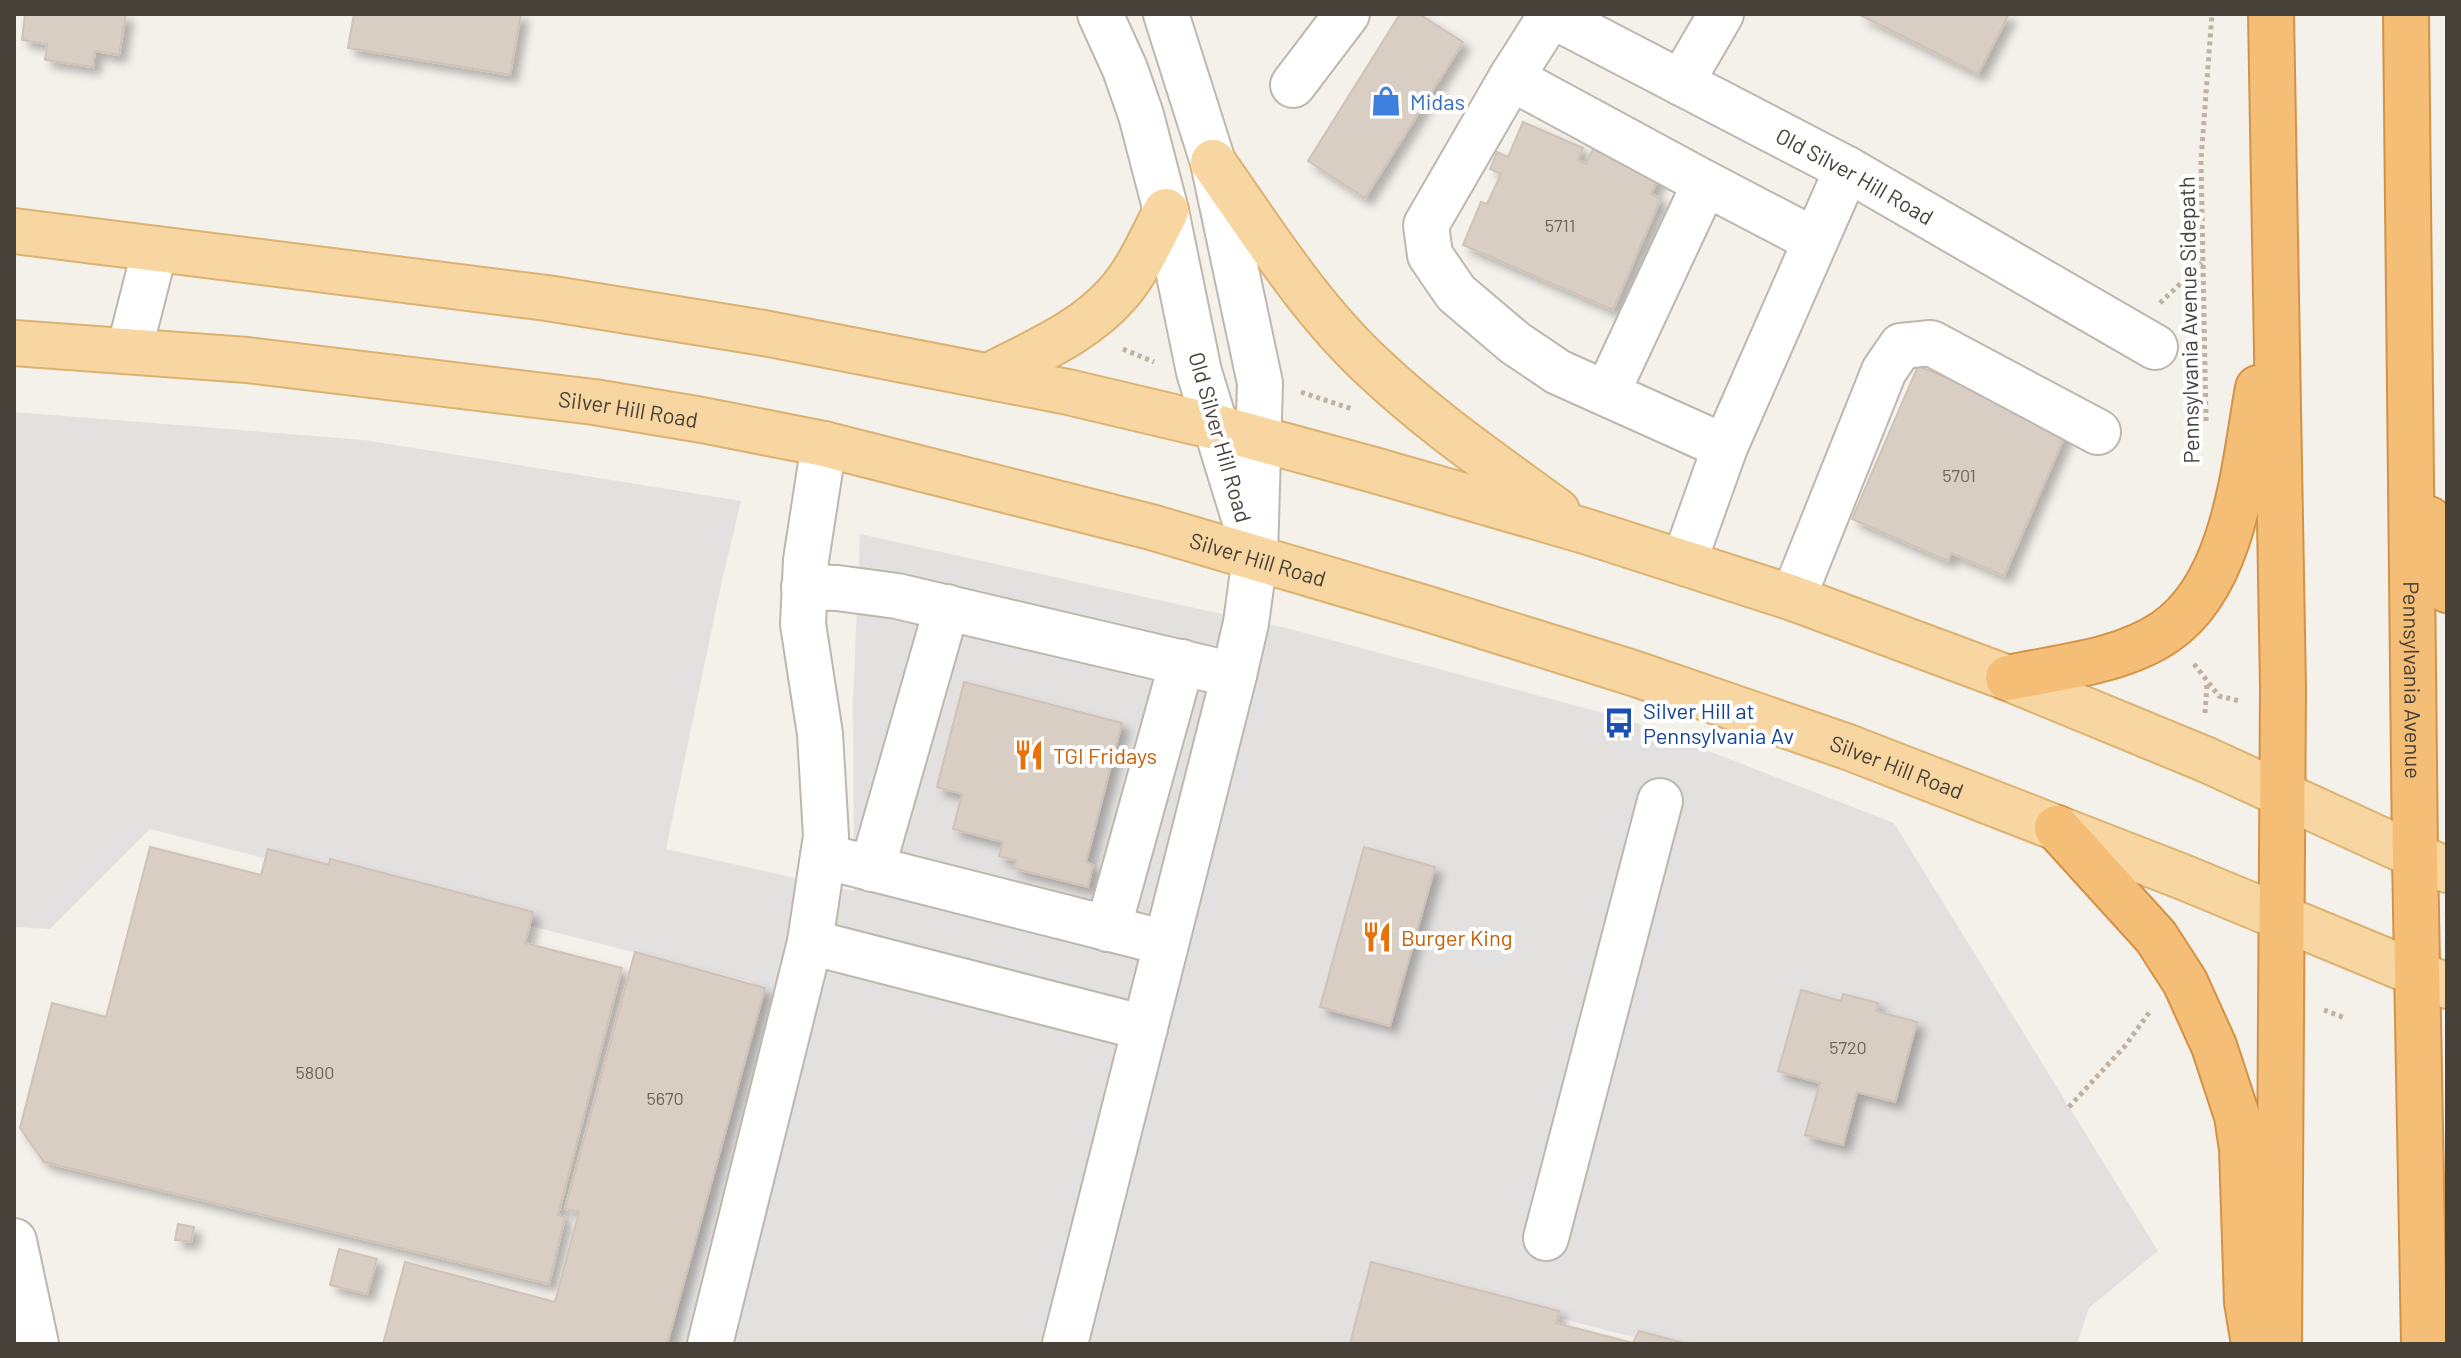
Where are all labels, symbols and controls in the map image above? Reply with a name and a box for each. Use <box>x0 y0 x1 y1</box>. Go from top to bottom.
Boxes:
shop icon: Midas <box>1369 84 1403 118</box>
place label: Midas <box>1410 88 1465 114</box>
street label: Old Silver Hill Road <box>1772 121 1939 229</box>
street label: Pennsylvania Avenue Sidepath <box>2172 176 2204 464</box>
house number: 5711 <box>1545 214 1575 236</box>
street label: Old Silver Hill Road <box>1184 349 1258 525</box>
street label: Silver Hill Road <box>557 385 700 432</box>
house number: 5701 <box>1942 464 1976 486</box>
street label: Silver Hill Road <box>1187 526 1329 591</box>
street label: Pennsylvania Avenue <box>2399 581 2427 779</box>
place label: Silver Hill at Pennsylvania Av <box>1643 697 1794 748</box>
bus stop icon: Silver Hill at Pennsylvania Av <box>1602 706 1636 740</box>
street label: Silver Hill Road <box>1827 729 1967 804</box>
restaurant icon: TGI Fridays <box>1012 738 1046 772</box>
place label: TGI Fridays <box>1053 742 1157 768</box>
restaurant icon: Burger King <box>1360 920 1394 954</box>
place label: Burger King <box>1401 924 1513 950</box>
house number: 5720 <box>1829 1036 1867 1058</box>
house number: 5800 <box>296 1061 334 1083</box>
house number: 5670 <box>646 1087 684 1109</box>

